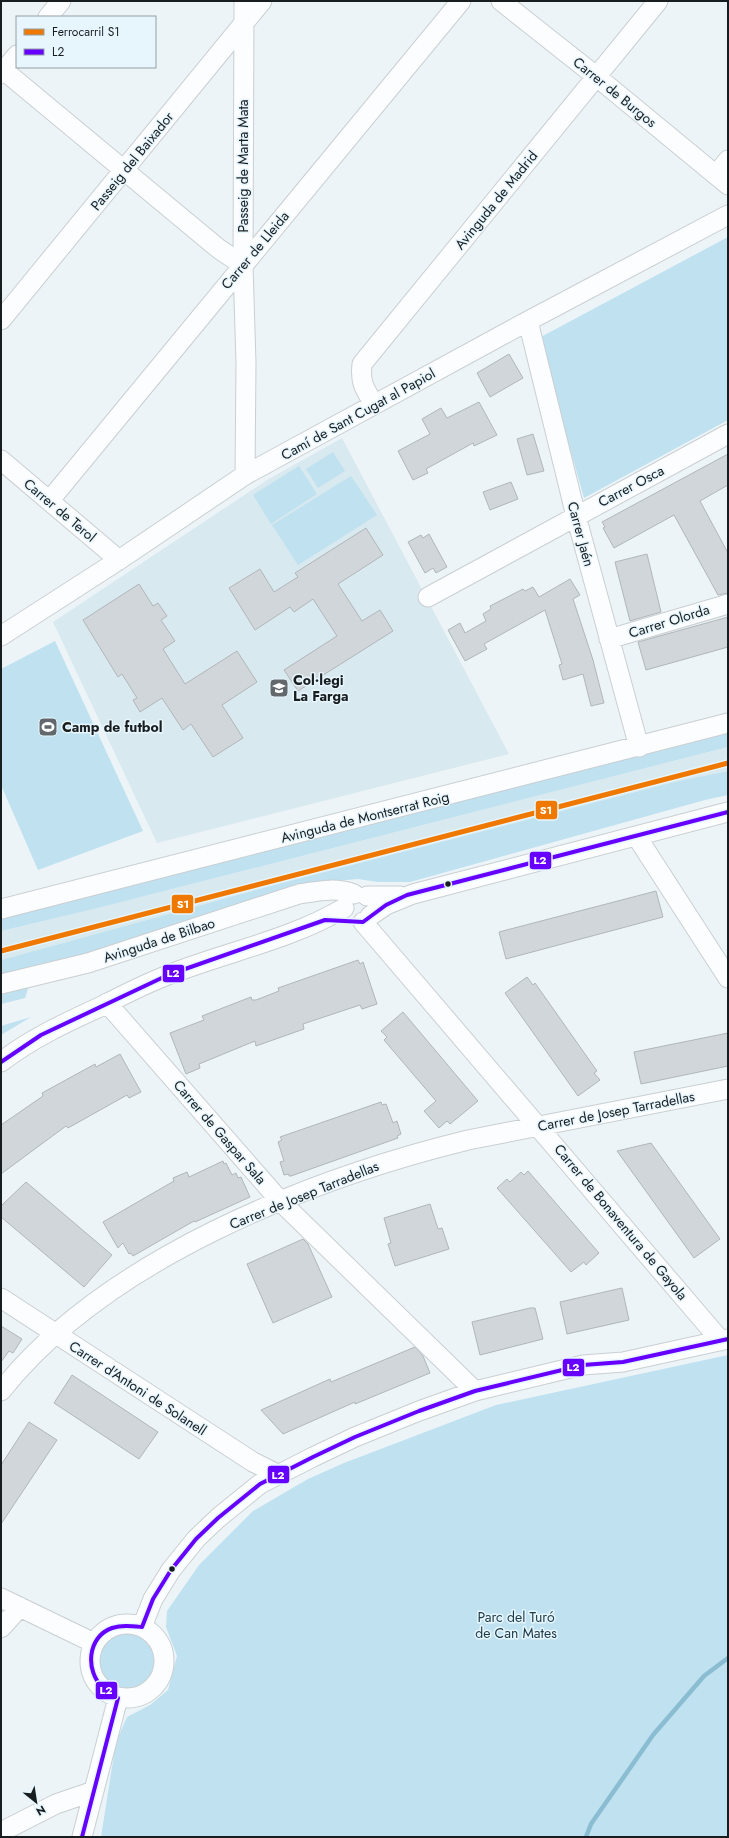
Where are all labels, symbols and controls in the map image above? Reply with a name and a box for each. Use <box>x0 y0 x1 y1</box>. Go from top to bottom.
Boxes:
legend <box>16 16 156 68</box>
text: Ferrocarril S1 <box>52 23 120 41</box>
text: L2 <box>52 43 64 61</box>
street label: Carrer de Burgos <box>569 52 661 132</box>
street label: Passeig de Marta Mata <box>233 99 253 233</box>
street label: Passeig del Baixador <box>86 107 178 215</box>
street label: Avinguda de Madrid <box>450 146 542 254</box>
street label: Carrer de Lleida <box>216 207 294 293</box>
street label: Camí de Sant Cugat al Papiol <box>277 363 439 465</box>
street label: Carrer Osca <box>594 460 668 512</box>
street label: Carrer de Terol <box>19 474 101 546</box>
street label: Carrer Jaén <box>563 499 599 569</box>
street label: Carrer Olorda <box>626 599 712 643</box>
place label: Col·legi La Farga <box>293 670 349 706</box>
school or university icon: Col·legi La Farga <box>268 677 290 699</box>
sports icon: Camp de futbol <box>37 716 59 738</box>
place label: Camp de futbol <box>62 717 163 737</box>
street label: Avinguda de Montserrat Roig <box>279 786 451 848</box>
line badge: S1 <box>535 800 558 820</box>
text: S1 <box>540 802 552 818</box>
line badge: L2 <box>529 851 552 870</box>
text: L2 <box>533 852 547 868</box>
unlabelled marker <box>443 879 453 889</box>
line badge: S1 <box>171 894 194 914</box>
text: S1 <box>177 896 189 912</box>
street label: Avinguda de Bilbao <box>101 912 218 967</box>
line badge: L2 <box>162 964 185 983</box>
text: L2 <box>166 965 180 981</box>
street label: Carrer de Gaspar Sala <box>169 1075 271 1189</box>
street label: Carrer de Josep Tarradellas <box>536 1086 697 1136</box>
street label: Carrer de Bonaventura de Gayola <box>550 1140 692 1304</box>
street label: Carrer de Josep Tarradellas <box>226 1156 382 1234</box>
street label: Carrer d'Antoni de Solanell <box>65 1336 211 1440</box>
line badge: L2 <box>562 1358 585 1377</box>
text: L2 <box>566 1359 580 1375</box>
line badge: L2 <box>267 1465 290 1484</box>
text: L2 <box>271 1467 285 1483</box>
unlabelled marker <box>167 1564 177 1574</box>
park label: Parc del Turó de Can Mates <box>475 1607 557 1643</box>
line badge: L2 <box>95 1681 118 1700</box>
text: L2 <box>99 1682 113 1698</box>
north arrow <box>16 1782 56 1822</box>
text: N <box>33 1802 49 1820</box>

